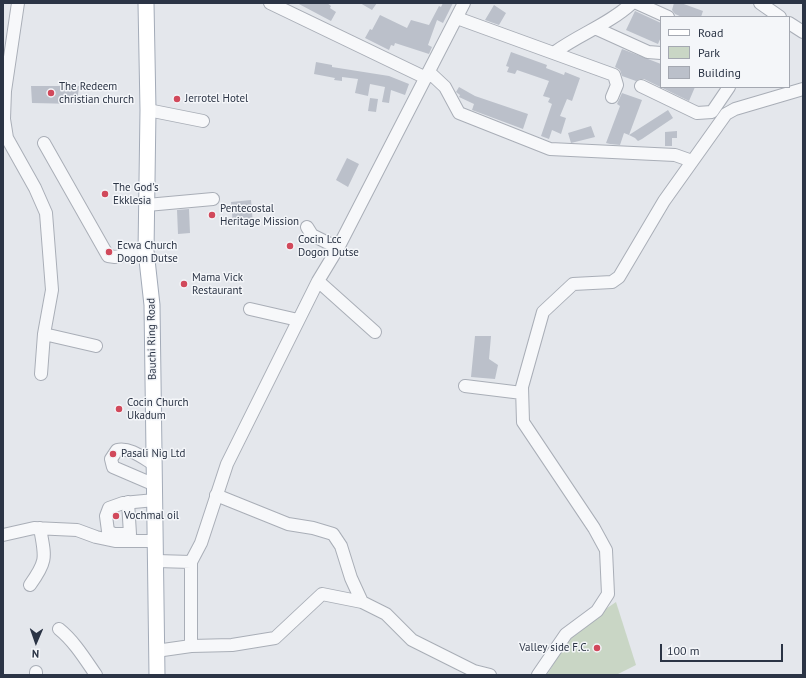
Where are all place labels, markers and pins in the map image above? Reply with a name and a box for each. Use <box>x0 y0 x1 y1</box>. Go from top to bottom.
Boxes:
place label: The Redeem christian church <box>59 80 134 106</box>
marker: The Redeem christian church <box>46 88 56 98</box>
place label: Jerrotel Hotel <box>185 92 248 106</box>
marker: Jerrotel Hotel <box>172 94 182 104</box>
place label: The God's Ekklesia <box>113 181 159 207</box>
marker: The God's Ekklesia <box>100 189 110 199</box>
place label: Pentecostal Heritage Mission <box>220 202 299 228</box>
marker: Pentecostal Heritage Mission <box>207 210 217 220</box>
place label: Cocin Lcc Dogon Dutse <box>298 233 359 259</box>
place label: Ecwa Church Dogon Dutse <box>117 239 178 265</box>
marker: Cocin Lcc Dogon Dutse <box>285 241 295 251</box>
marker: Ecwa Church Dogon Dutse <box>104 247 114 257</box>
place label: Mama Vick Restaurant <box>192 271 243 297</box>
marker: Mama Vick Restaurant <box>179 279 189 289</box>
place label: Cocin Church Ukadum <box>127 396 189 422</box>
marker: Cocin Church Ukadum <box>114 404 124 414</box>
place label: Pasali Nig Ltd <box>121 447 185 461</box>
marker: Pasali Nig Ltd <box>108 449 118 459</box>
place label: Vochmal oil <box>124 509 179 523</box>
marker: Vochmal oil <box>111 511 121 521</box>
place label: Valley side F.C. <box>519 641 589 655</box>
marker: Valley side F.C. <box>592 643 602 653</box>

